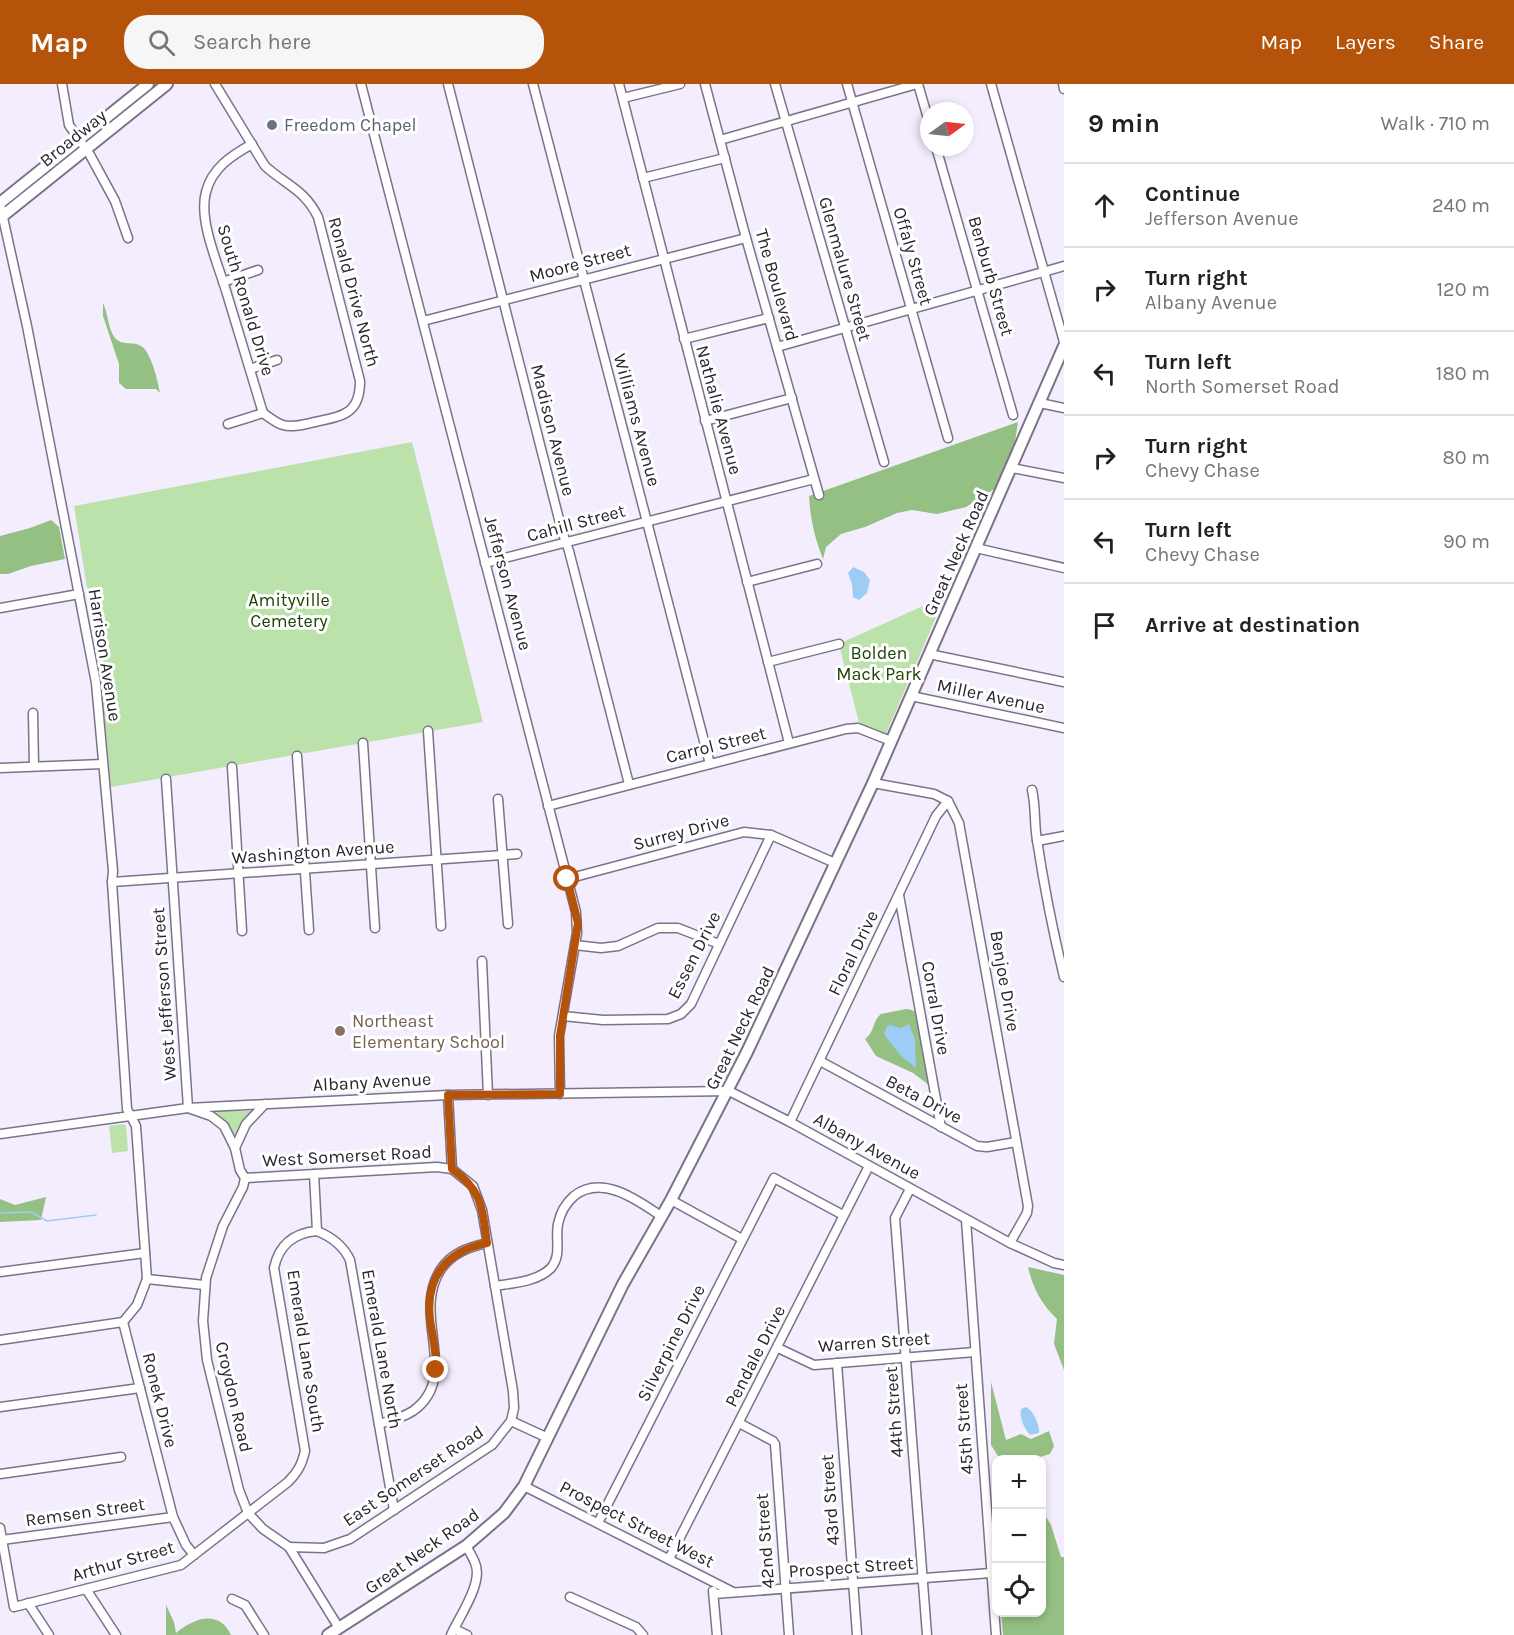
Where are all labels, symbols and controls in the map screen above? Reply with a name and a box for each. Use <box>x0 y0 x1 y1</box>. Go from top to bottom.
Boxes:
search box <box>124 15 544 69</box>
text: Map <box>30 26 88 59</box>
icon: search <box>145 26 178 59</box>
text: Search here <box>193 29 311 55</box>
text: Map <box>1260 30 1302 54</box>
text: Layers <box>1335 30 1396 54</box>
text: Share <box>1429 30 1484 54</box>
north arrow <box>920 102 974 156</box>
street label: Broadway <box>35 104 111 172</box>
text: 9 min <box>1088 108 1160 139</box>
text: Walk · 710 m <box>1380 112 1490 135</box>
place label: Freedom Chapel <box>284 114 417 136</box>
marker: Freedom Chapel <box>265 118 279 132</box>
text: Continue <box>1145 181 1240 207</box>
icon: ahead <box>1088 189 1121 222</box>
street label: Glenmalure Street <box>814 194 876 344</box>
text: 240 m <box>1432 194 1490 217</box>
street label: Offaly Street <box>889 204 938 308</box>
text: Jefferson Avenue <box>1145 207 1299 230</box>
street label: Benburb Street <box>963 214 1019 339</box>
street label: Ronald Drive North <box>323 215 385 369</box>
street label: South Ronald Drive <box>213 222 279 378</box>
street label: The Boulevard <box>750 226 804 344</box>
street label: Moore Street <box>527 239 633 287</box>
text: Turn right <box>1145 265 1248 291</box>
icon: right <box>1088 273 1121 306</box>
text: 120 m <box>1436 278 1490 301</box>
text: Albany Avenue <box>1145 291 1277 314</box>
street label: Nathalie Avenue <box>691 343 747 477</box>
text: Turn left <box>1145 349 1232 375</box>
street label: Williams Avenue <box>609 351 665 489</box>
icon: left <box>1088 357 1121 390</box>
street label: Madison Avenue <box>526 362 580 498</box>
text: 180 m <box>1436 362 1490 385</box>
text: North Somerset Road <box>1145 375 1340 398</box>
text: Turn right <box>1145 433 1248 459</box>
icon: right <box>1088 441 1121 474</box>
text: 80 m <box>1442 446 1490 469</box>
text: Chevy Chase <box>1145 459 1260 482</box>
street label: Great Neck Road <box>918 487 994 619</box>
street label: Cahill Street <box>524 499 628 547</box>
street label: Jefferson Avenue <box>479 513 537 653</box>
text: Turn left <box>1145 517 1232 543</box>
icon: left <box>1088 525 1121 558</box>
text: 90 m <box>1443 530 1490 553</box>
text: Chevy Chase <box>1145 543 1260 566</box>
street label: Harrison Avenue <box>84 587 126 723</box>
park label: Amityville Cemetery <box>248 589 330 632</box>
icon: arrive <box>1088 609 1121 642</box>
text: Arrive at destination <box>1145 612 1360 638</box>
park label: Bolden Mack Park <box>836 642 922 685</box>
street label: Miller Avenue <box>935 674 1047 718</box>
street label: Carrol Street <box>664 722 769 768</box>
street label: Surrey Drive <box>630 809 732 855</box>
street label: Washington Avenue <box>231 835 395 869</box>
route start <box>553 865 579 891</box>
street label: West Jefferson Street <box>147 906 181 1081</box>
street label: Essen Drive <box>663 907 725 1003</box>
street label: Floral Drive <box>823 907 883 999</box>
street label: Benjoe Drive <box>985 929 1025 1033</box>
street label: Corral Drive <box>917 959 955 1057</box>
street label: Great Neck Road <box>701 963 779 1093</box>
place label: Northeast Elementary School <box>352 1010 505 1053</box>
marker: Northeast Elementary School <box>333 1024 347 1038</box>
street label: Albany Avenue <box>312 1068 432 1096</box>
street label: Beta Drive <box>882 1070 966 1128</box>
street label: Albany Avenue <box>810 1108 924 1184</box>
street label: West Somerset Road <box>262 1141 432 1171</box>
street label: Emerald Lane South <box>282 1268 330 1434</box>
street label: Emerald Lane North <box>357 1268 407 1430</box>
street label: Silverpine Drive <box>632 1281 710 1405</box>
street label: Pendale Drive <box>720 1301 790 1411</box>
street label: Warren Street <box>817 1327 931 1357</box>
street label: Croydon Road <box>211 1340 257 1454</box>
street label: Ronek Drive <box>138 1350 182 1450</box>
route end <box>422 1356 448 1382</box>
street label: 44th Street <box>880 1365 908 1458</box>
street label: 45th Street <box>950 1382 978 1475</box>
street label: East Somerset Road <box>338 1421 488 1531</box>
street label: 43rd Street <box>816 1453 844 1546</box>
map controls <box>992 1455 1046 1617</box>
button: + <box>992 1455 1046 1509</box>
street label: Prospect Street West <box>556 1475 718 1573</box>
street label: 42nd Street <box>751 1492 779 1590</box>
street label: Remsen Street <box>24 1493 146 1531</box>
street label: Great Neck Road <box>360 1503 484 1599</box>
button: − <box>992 1509 1046 1563</box>
street label: Arthur Street <box>69 1536 177 1586</box>
street label: Prospect Street <box>788 1552 914 1582</box>
button: locate <box>992 1563 1046 1617</box>

